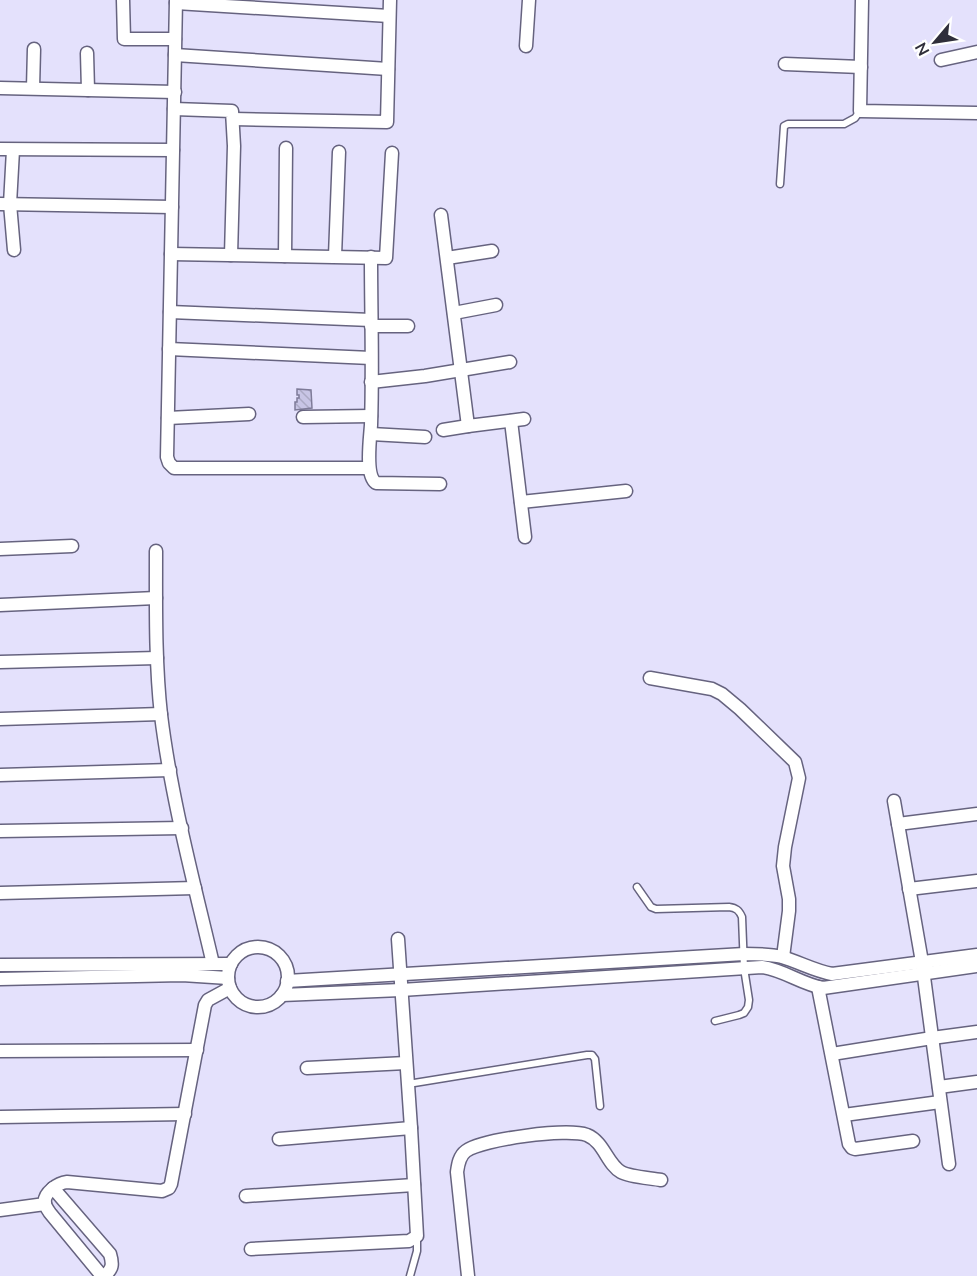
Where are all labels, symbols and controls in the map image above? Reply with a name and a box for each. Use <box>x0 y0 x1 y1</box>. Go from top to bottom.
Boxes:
north arrow <box>905 12 965 72</box>
text: N <box>910 39 934 59</box>

